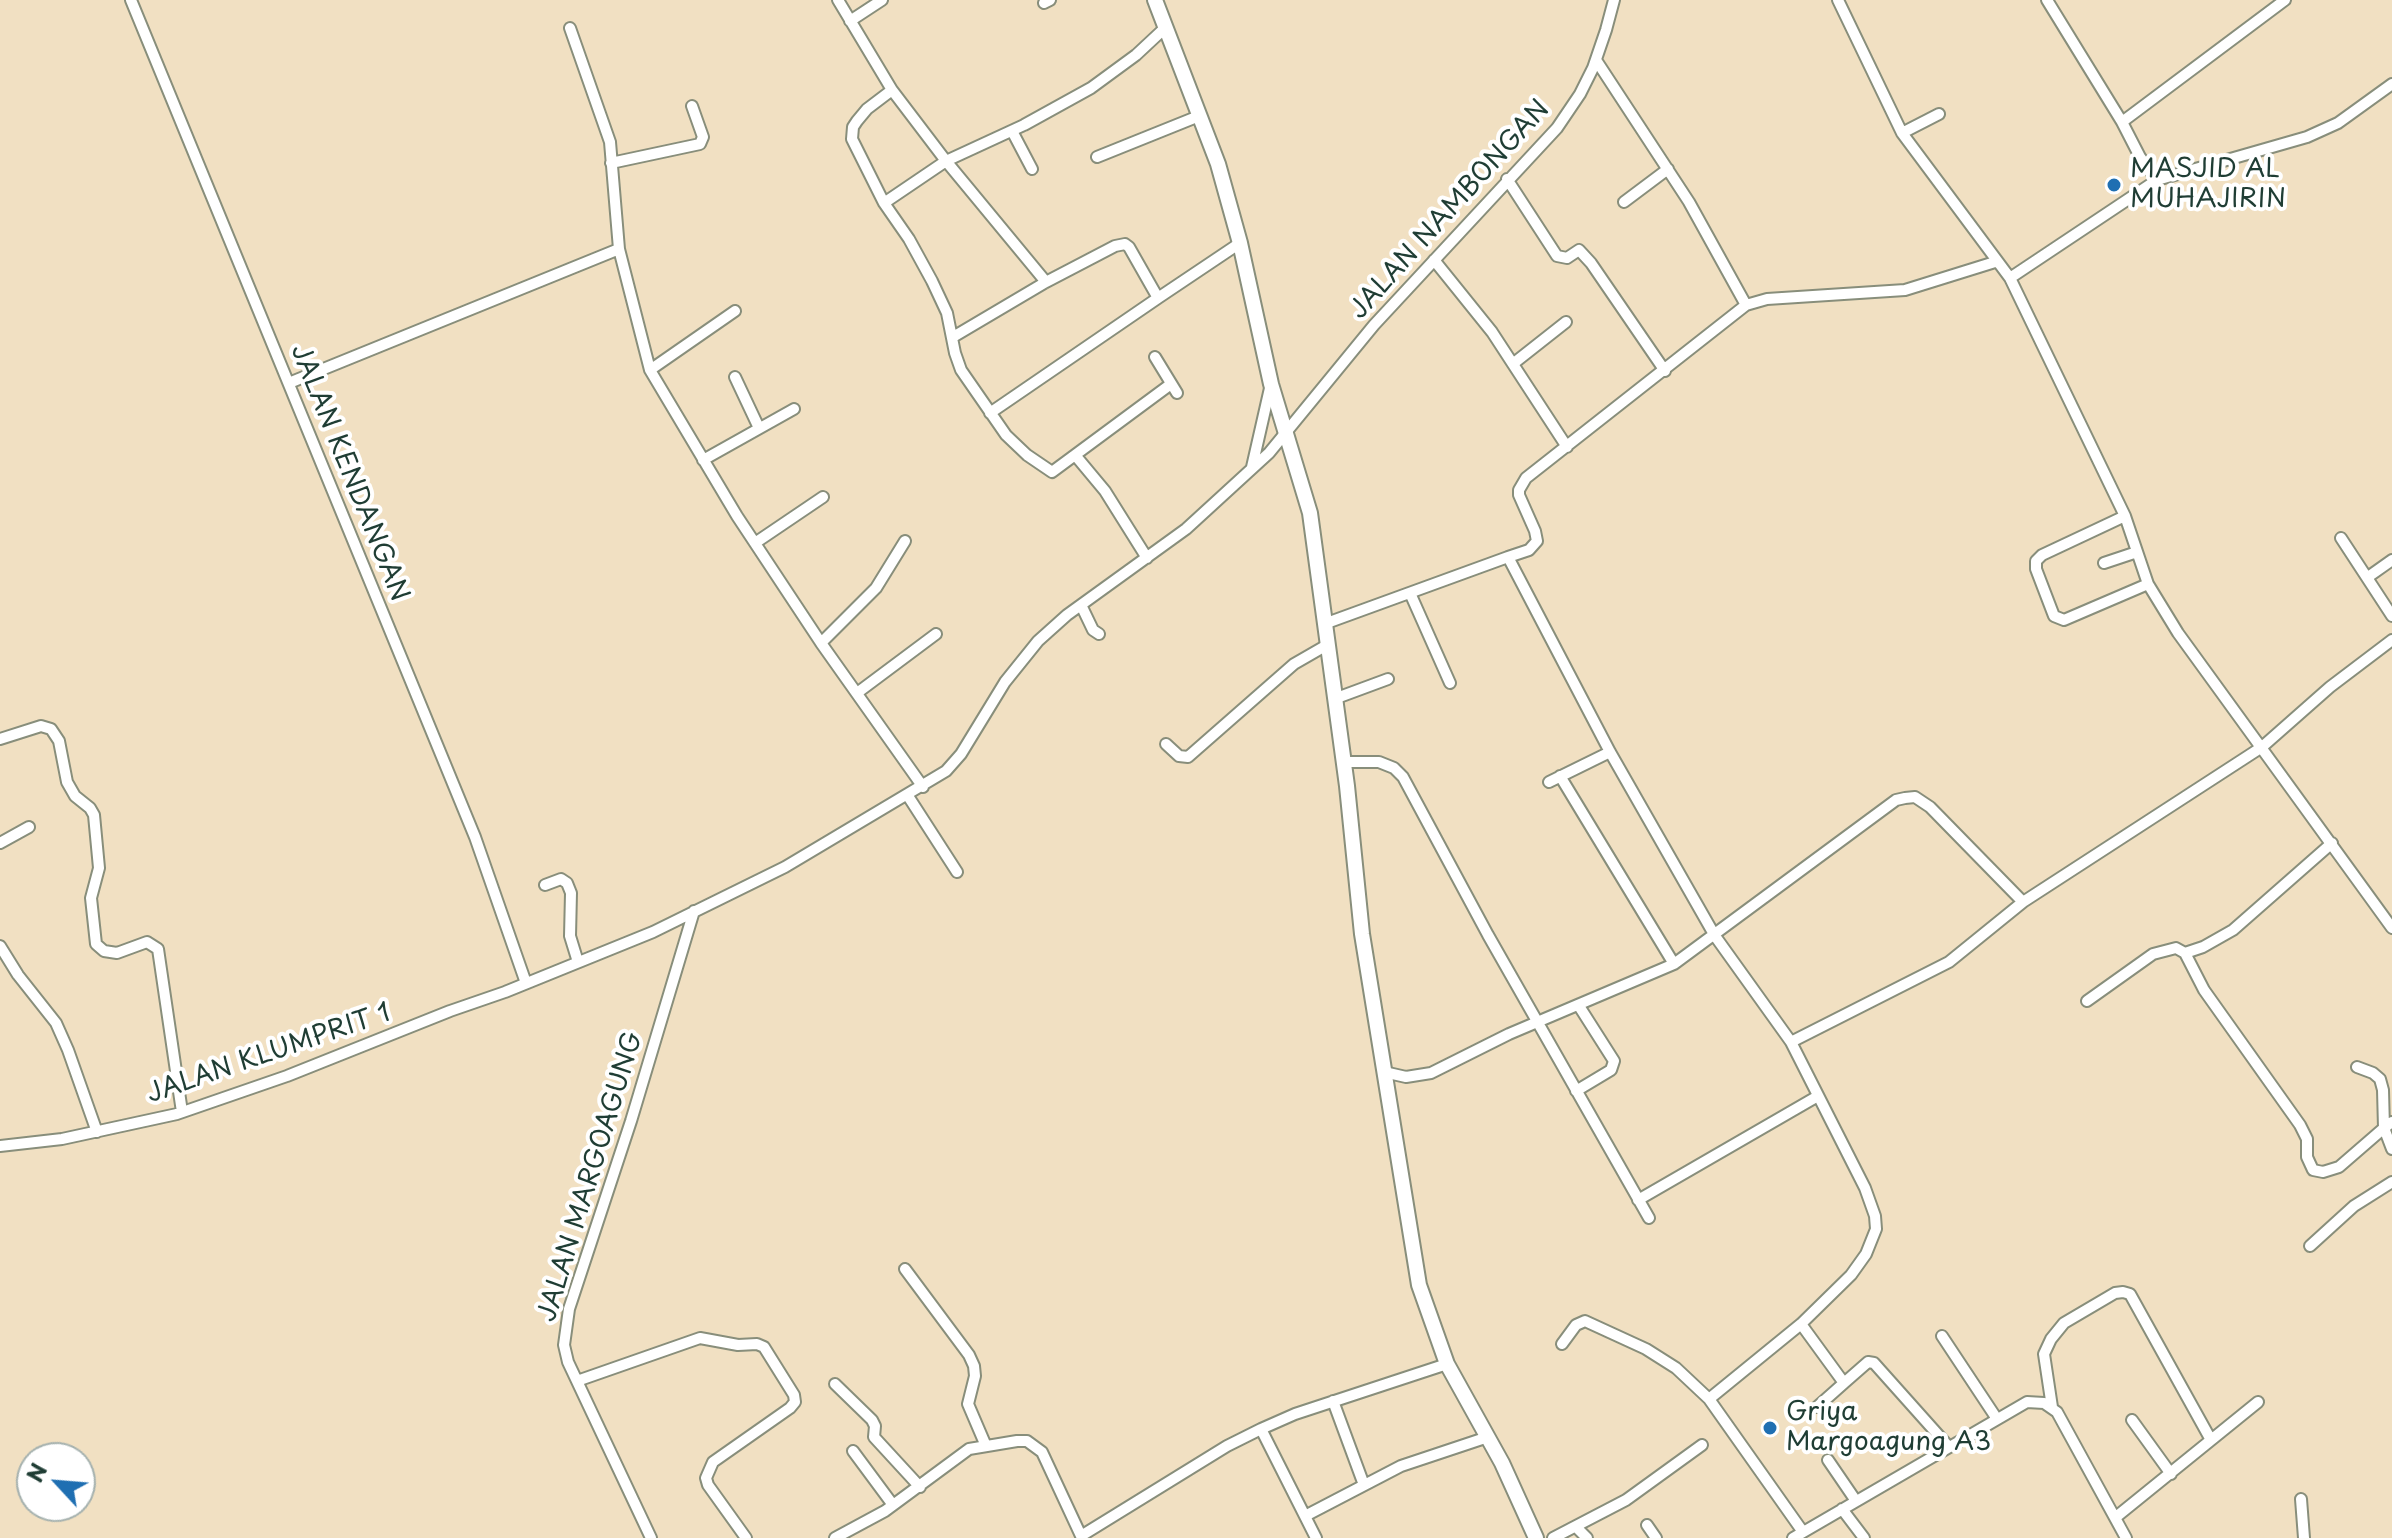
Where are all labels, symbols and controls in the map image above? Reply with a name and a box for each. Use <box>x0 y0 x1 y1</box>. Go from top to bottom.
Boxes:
street label: JALAN NAMBONGAN <box>1344 94 1556 326</box>
place label: MASJID AL MUHAJIRIN <box>2130 154 2286 216</box>
marker: MASJID AL MUHAJIRIN <box>2105 176 2123 194</box>
street label: JALAN KENDANGAN <box>283 340 415 606</box>
street label: JALAN KLUMPRIT 1 <box>143 998 395 1110</box>
street label: JALAN MARGOAGUNG <box>532 1028 650 1326</box>
place label: Griya Margoagung A3 <box>1786 1397 1991 1458</box>
marker: Griya Margoagung A3 <box>1761 1419 1779 1437</box>
north arrow <box>16 1442 96 1522</box>
text: N <box>17 1457 54 1487</box>

